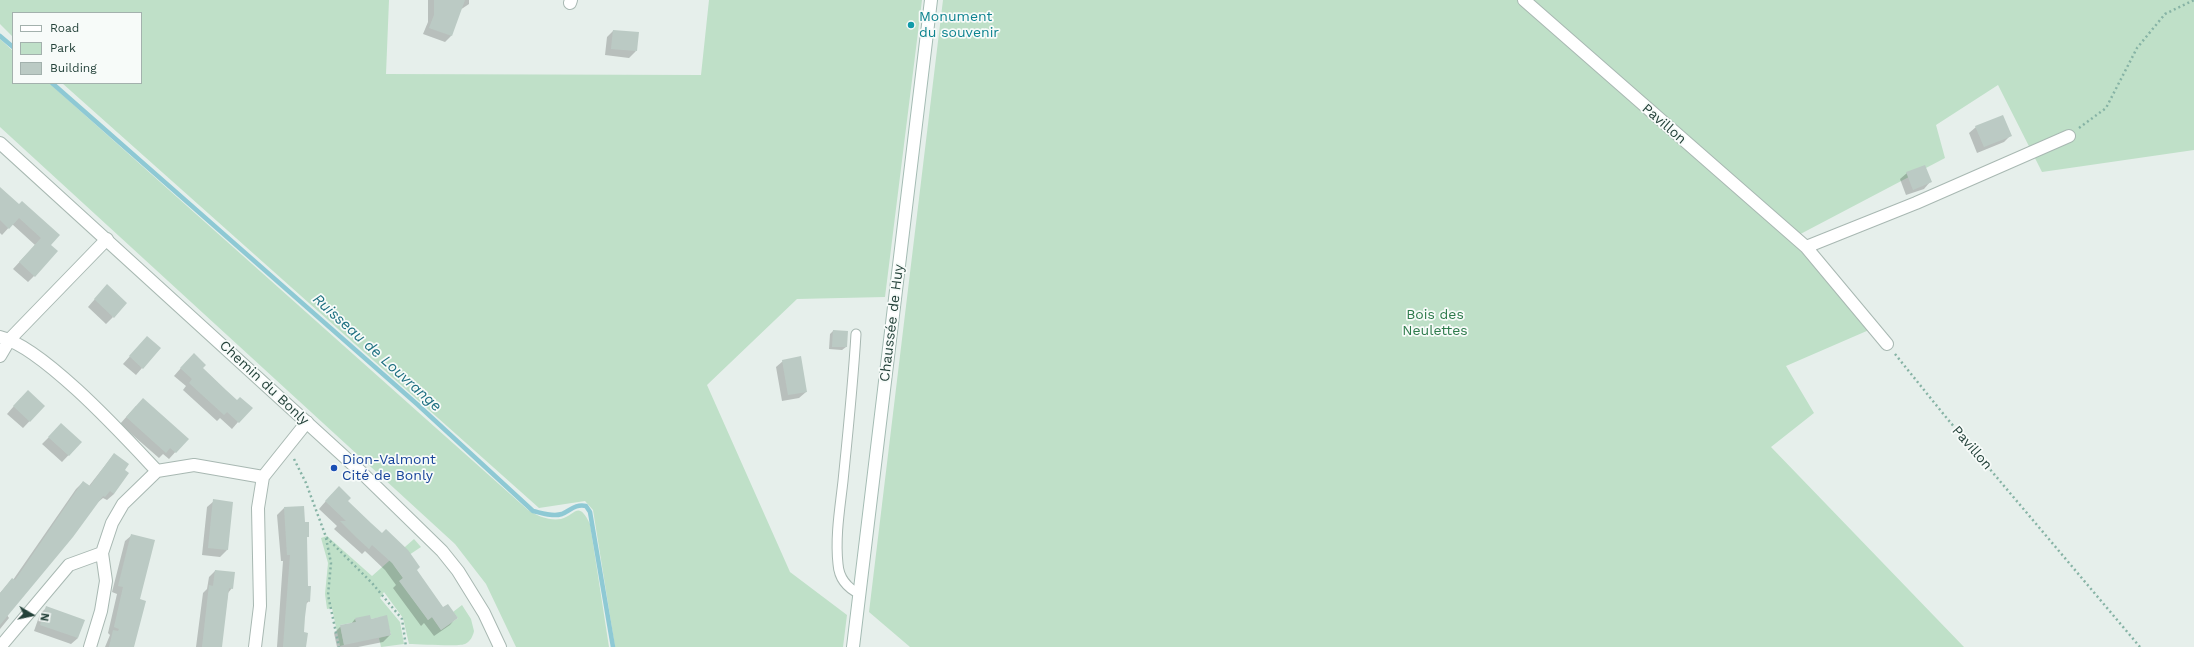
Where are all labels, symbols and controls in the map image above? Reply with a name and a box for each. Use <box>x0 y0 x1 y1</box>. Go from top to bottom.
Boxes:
place label: Monument du souvenir <box>919 9 999 42</box>
legend <box>12 12 142 84</box>
marker: Monument du souvenir <box>906 20 916 30</box>
text: Road <box>50 21 79 35</box>
text: Park <box>50 41 76 55</box>
text: Building <box>50 61 97 75</box>
street label: Pavillon <box>1639 100 1689 148</box>
street label: Chaussée de Huy <box>876 263 908 383</box>
water label: Ruisseau de Louvrange <box>309 290 445 416</box>
park label: Bois des Neulettes <box>1402 307 1468 340</box>
street label: Chemin du Bonly <box>216 337 312 429</box>
street label: Pavillon <box>1948 423 1996 473</box>
place label: Dion-Valmont Cité de Bonly <box>342 452 436 484</box>
marker: Dion-Valmont Cité de Bonly <box>329 463 339 473</box>
north arrow <box>12 595 52 635</box>
text: N <box>37 612 51 622</box>

